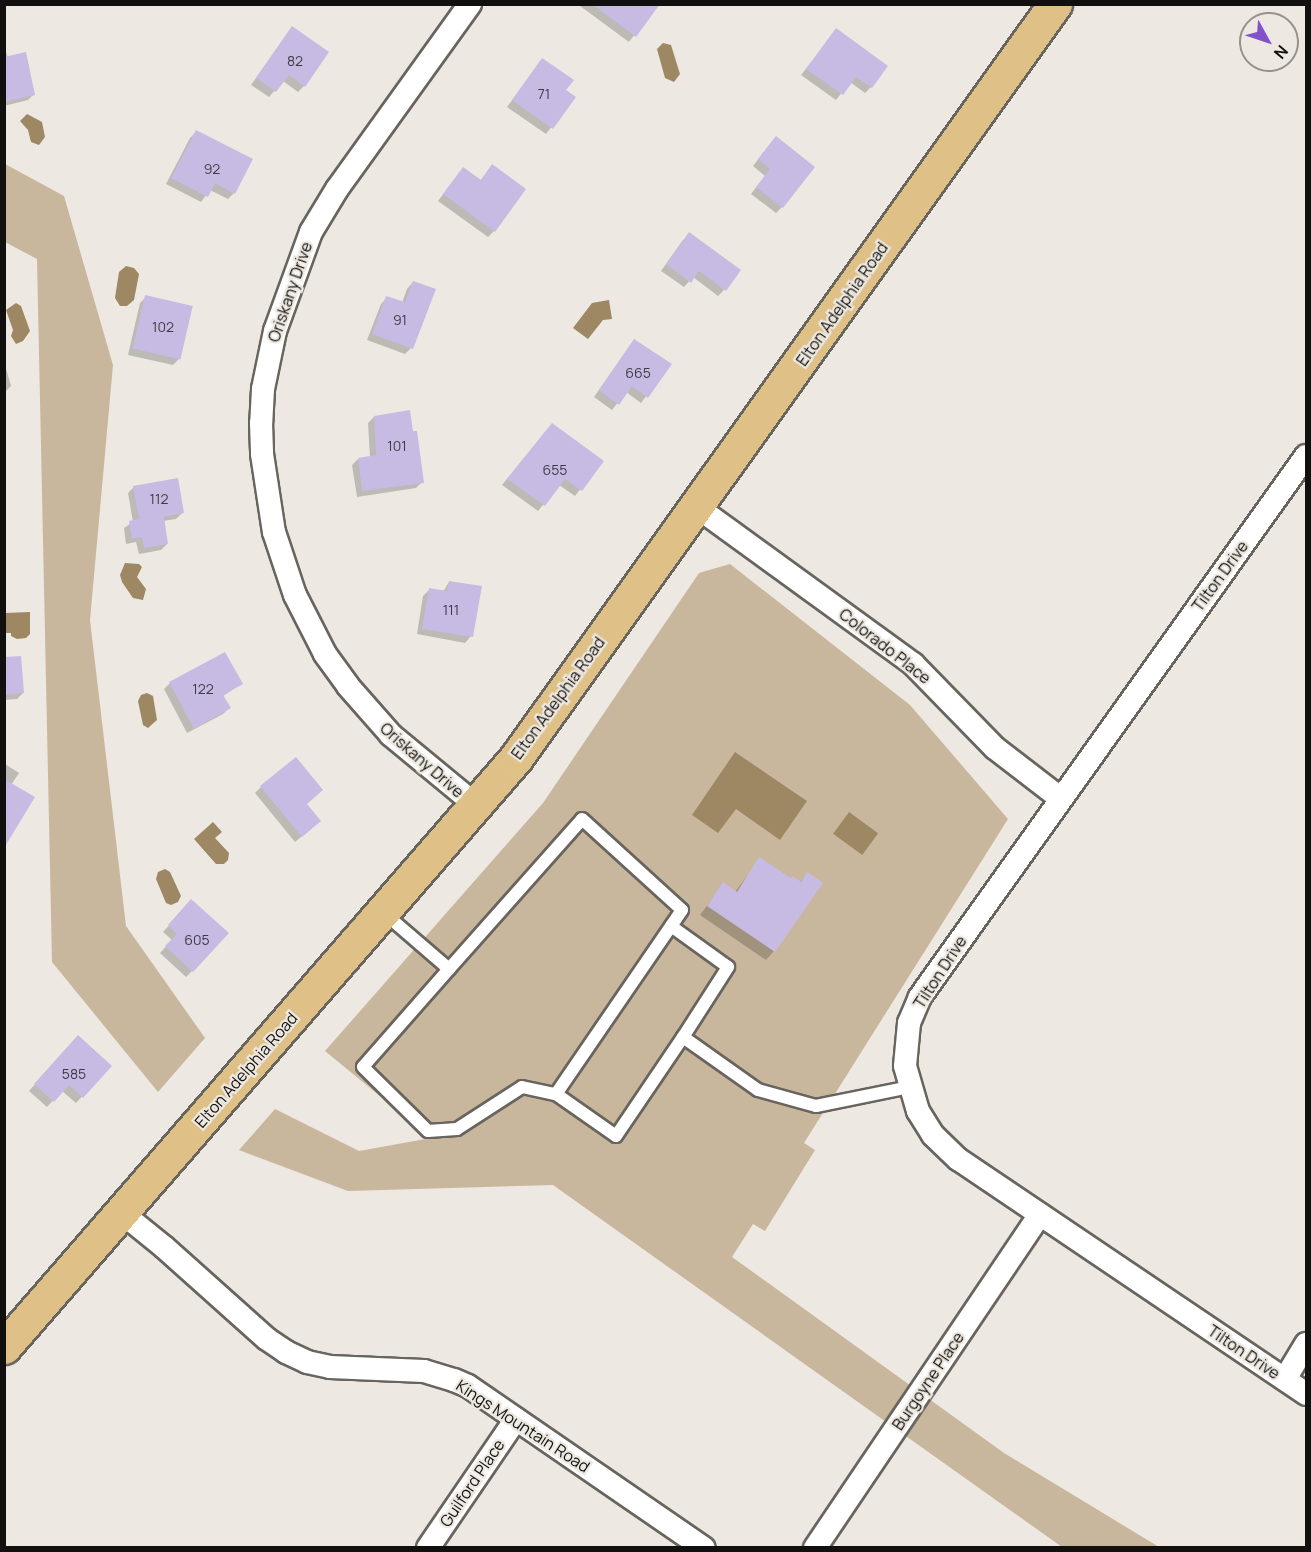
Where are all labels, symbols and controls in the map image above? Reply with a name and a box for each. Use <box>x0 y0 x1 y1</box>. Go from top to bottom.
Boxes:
north arrow <box>1239 12 1299 72</box>
text: N <box>1269 41 1293 64</box>
house number: 82 <box>287 53 303 69</box>
house number: 71 <box>538 86 550 102</box>
house number: 92 <box>204 161 220 177</box>
street label: Elton Adelphia Road <box>792 238 892 370</box>
street label: Oriskany Drive <box>264 239 316 345</box>
house number: 91 <box>393 312 407 328</box>
house number: 102 <box>152 319 174 335</box>
house number: 665 <box>625 365 651 381</box>
house number: 101 <box>387 438 407 454</box>
house number: 655 <box>543 462 567 478</box>
house number: 112 <box>150 491 168 507</box>
street label: Tilton Drive <box>1188 537 1252 615</box>
house number: 111 <box>443 602 459 618</box>
street label: Colorado Place <box>835 604 935 688</box>
street label: Elton Adelphia Road <box>507 633 609 763</box>
house number: 122 <box>192 681 214 697</box>
street label: Oriskany Drive <box>376 718 468 802</box>
house number: 605 <box>184 932 210 948</box>
street label: Tilton Drive <box>909 932 971 1012</box>
street label: Elton Adelphia Road <box>191 1008 301 1132</box>
house number: 585 <box>62 1066 86 1082</box>
street label: Tilton Drive <box>1204 1321 1284 1383</box>
street label: Burgoyne Place <box>888 1328 968 1434</box>
street label: Kings Mountain Road <box>453 1376 593 1476</box>
street label: Guilford Place <box>436 1436 508 1530</box>

